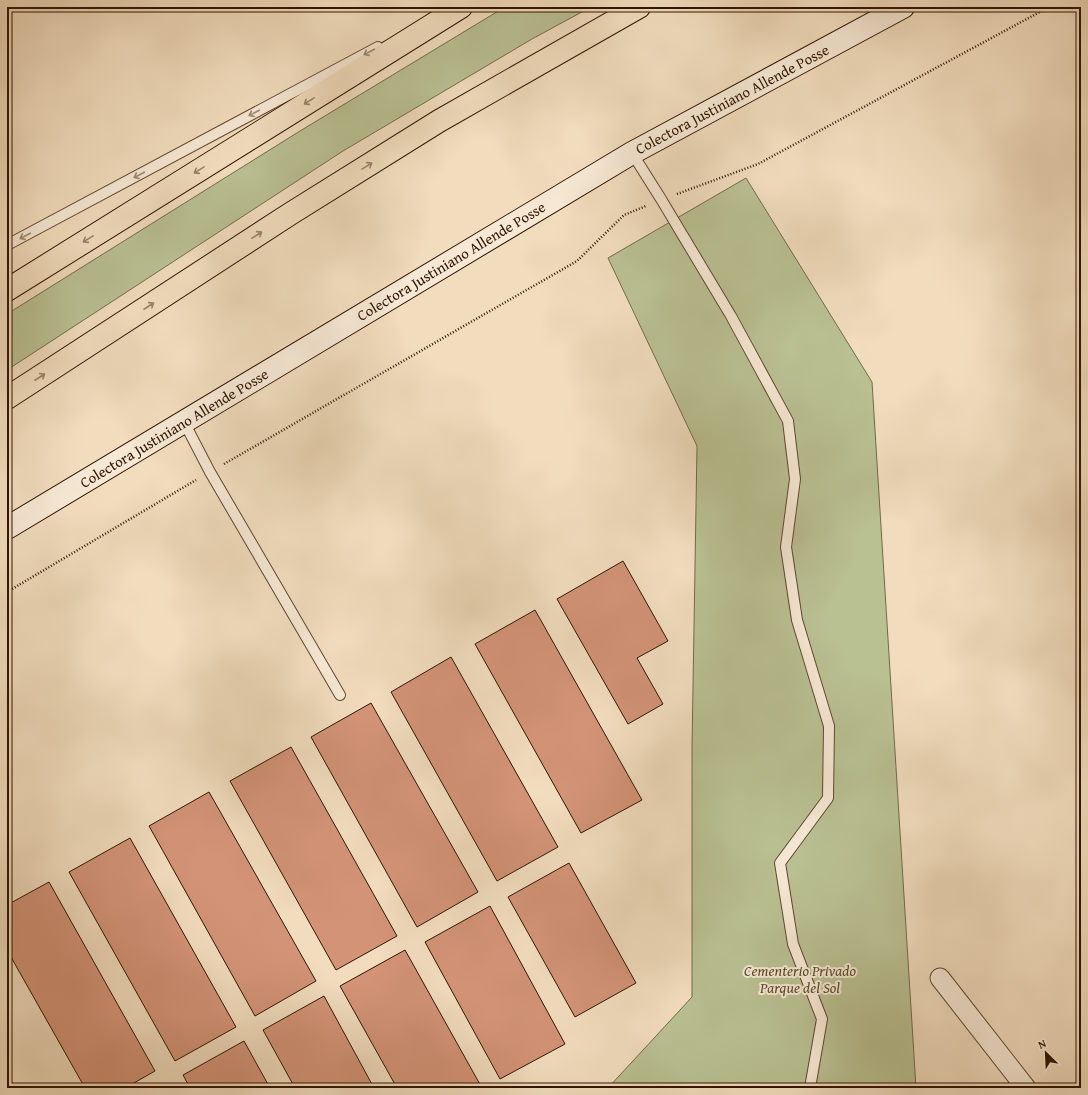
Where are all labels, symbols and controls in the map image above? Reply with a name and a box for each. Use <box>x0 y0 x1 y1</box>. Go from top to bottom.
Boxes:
street label: Colectora Justiniano Allende Posse <box>631 39 833 159</box>
one-way arrow <box>363 49 375 56</box>
one-way arrow <box>304 97 315 105</box>
one-way arrow <box>248 110 260 118</box>
one-way arrow <box>361 161 373 169</box>
one-way arrow <box>193 166 205 174</box>
one-way arrow <box>134 171 146 179</box>
street label: Colectora Justiniano Allende Posse <box>353 196 549 326</box>
one-way arrow <box>252 231 263 239</box>
one-way arrow <box>19 233 31 240</box>
one-way arrow <box>83 234 94 243</box>
one-way arrow <box>143 302 155 310</box>
street label: Colectora Justiniano Allende Posse <box>76 363 272 493</box>
one-way arrow <box>34 373 46 381</box>
park label: Cementerio Privado Parque del Sol <box>744 960 856 998</box>
north arrow <box>1026 1033 1066 1073</box>
text: N <box>1035 1035 1049 1053</box>

